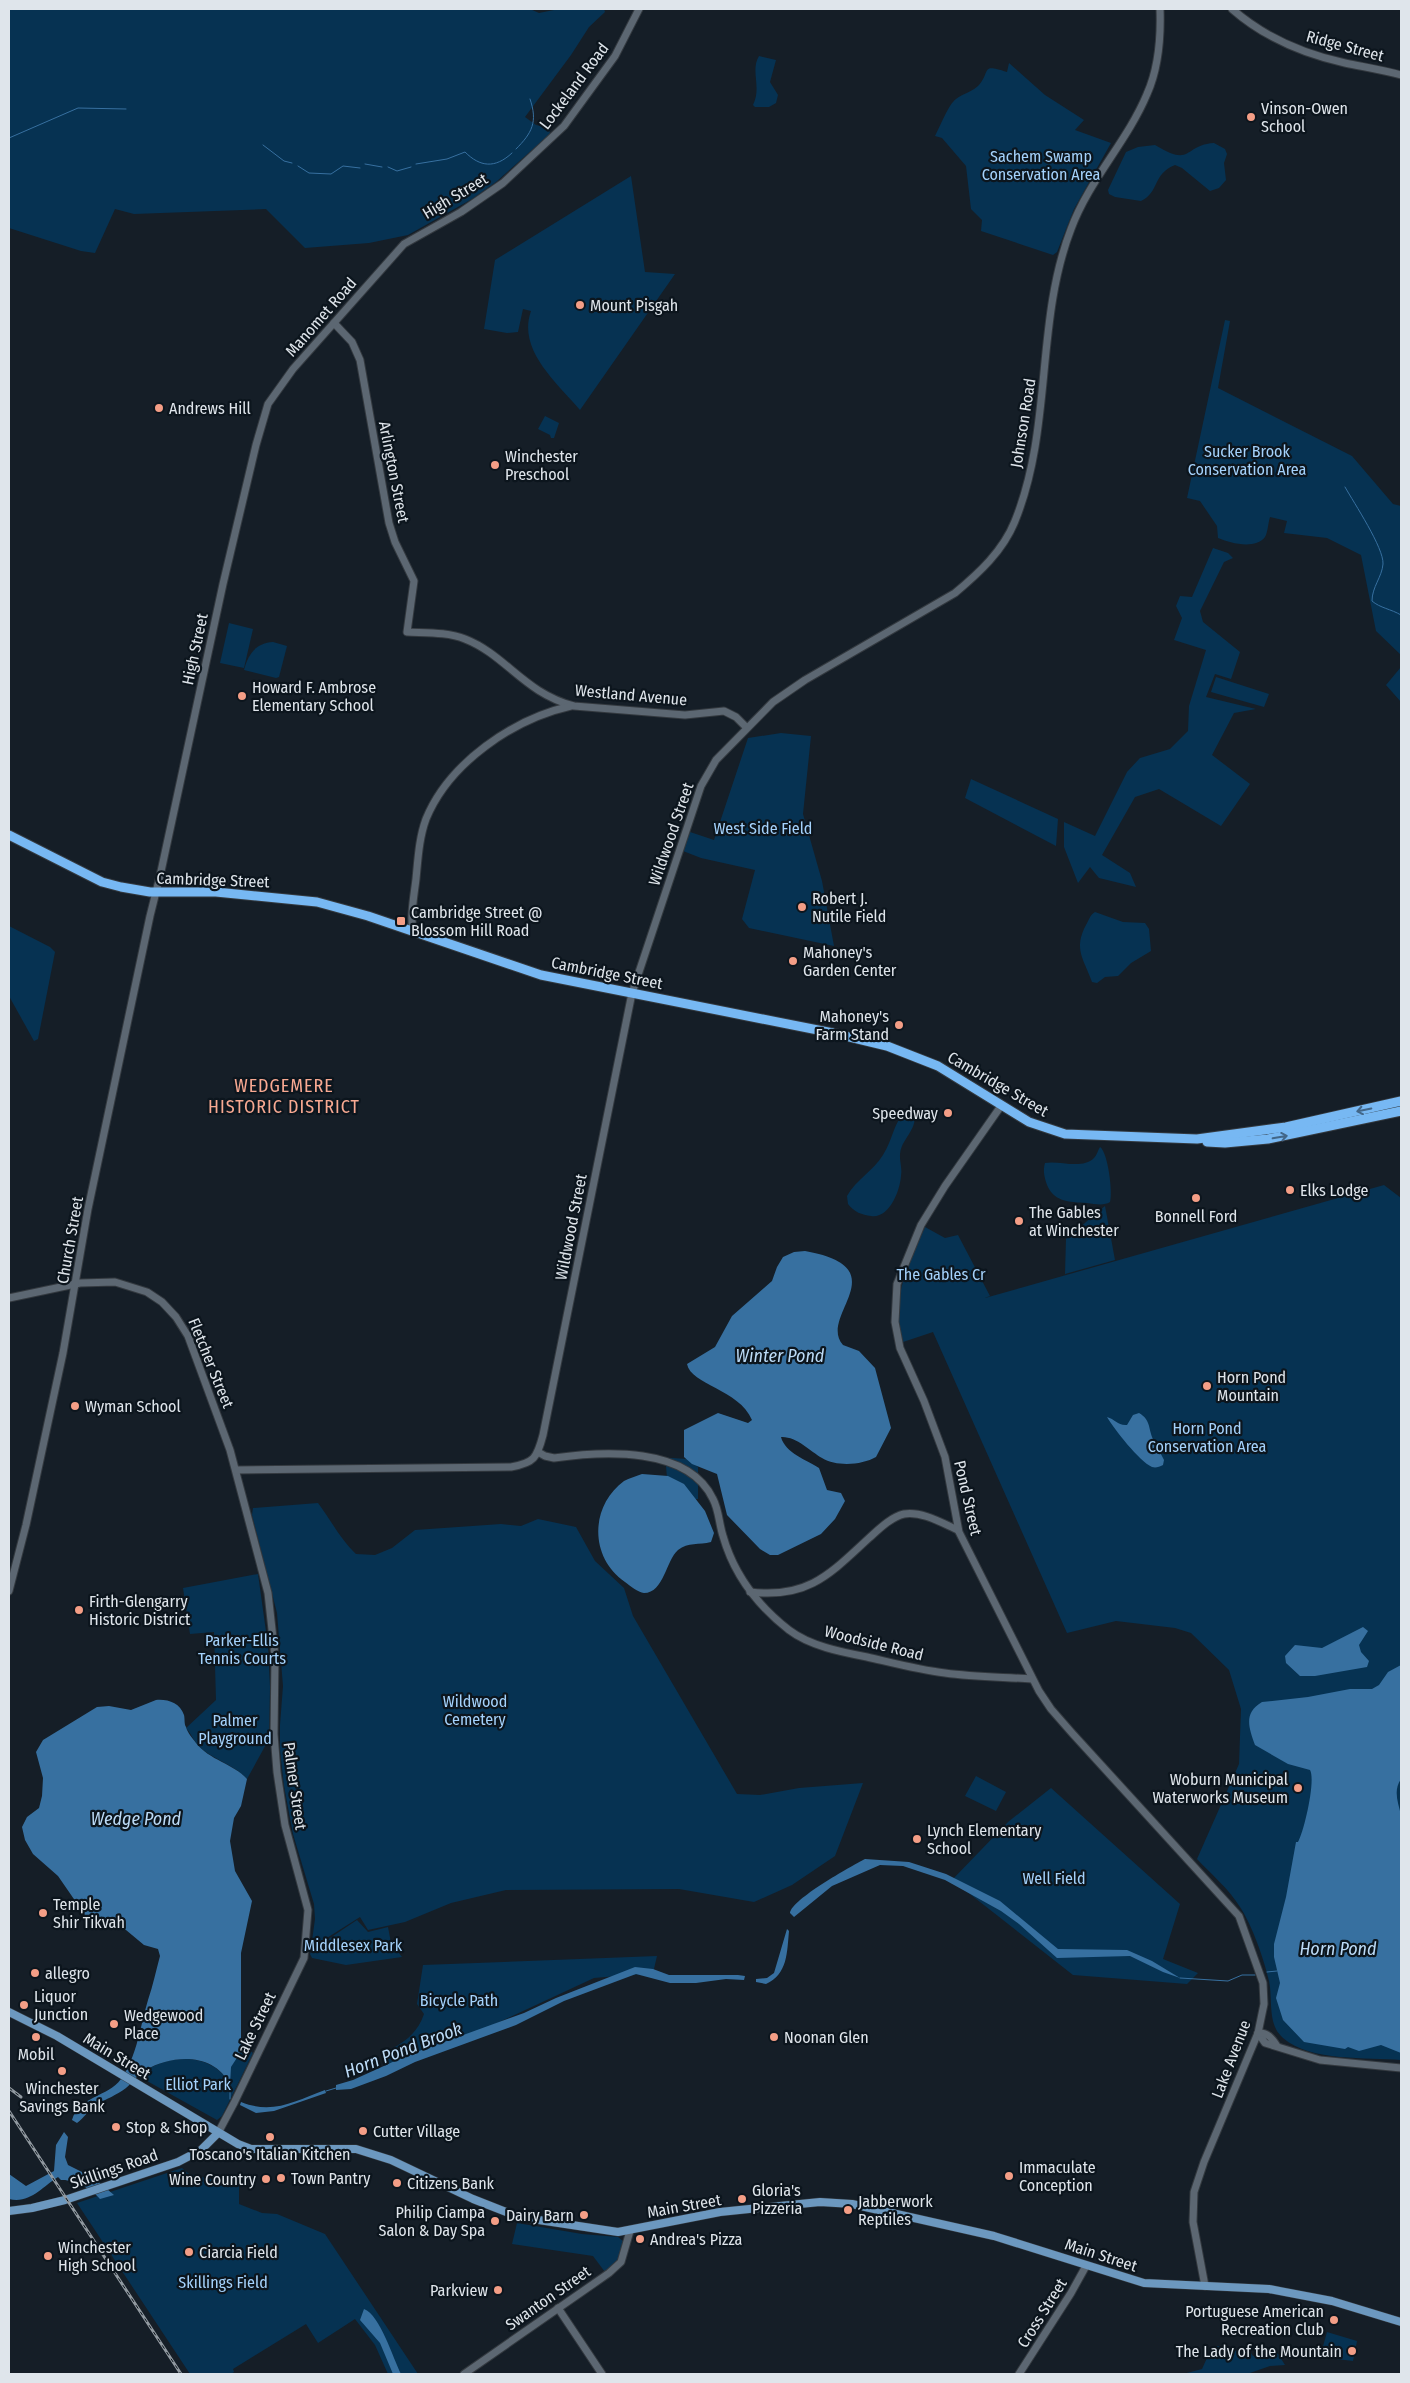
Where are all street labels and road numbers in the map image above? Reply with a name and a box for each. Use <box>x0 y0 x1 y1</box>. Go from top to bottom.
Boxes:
street label: Ridge Street <box>1304 27 1387 66</box>
street label: Lockeland Road <box>535 39 613 133</box>
street label: High Street <box>419 169 492 223</box>
street label: Manomet Road <box>282 274 360 360</box>
street label: Johnson Road <box>1007 377 1039 469</box>
street label: Arlington Street <box>375 420 413 525</box>
street label: High Street <box>178 611 212 687</box>
street label: Westland Avenue <box>574 681 688 709</box>
street label: Wildwood Street <box>644 779 698 888</box>
street label: Cambridge Street <box>156 869 271 891</box>
street label: Cambridge Street <box>550 953 665 993</box>
street label: Cambridge Street <box>944 1047 1052 1121</box>
street label: Wildwood Street <box>551 1172 591 1282</box>
street label: Church Street <box>53 1194 87 1285</box>
street label: Fletcher Street <box>184 1315 238 1412</box>
street label: Pond Street <box>950 1459 986 1538</box>
street label: Woodside Road <box>822 1622 926 1664</box>
street label: Palmer Street <box>279 1741 311 1832</box>
street label: Lake Street <box>230 1988 280 2063</box>
street label: Lake Avenue <box>1207 2017 1255 2101</box>
street label: Main Street <box>80 2029 155 2084</box>
street label: Skillings Road <box>68 2145 160 2193</box>
street label: Main Street <box>646 2190 723 2222</box>
street label: Main Street <box>1062 2234 1140 2276</box>
street label: Swanton Street <box>502 2261 595 2334</box>
street label: Cross Street <box>1013 2274 1071 2351</box>

